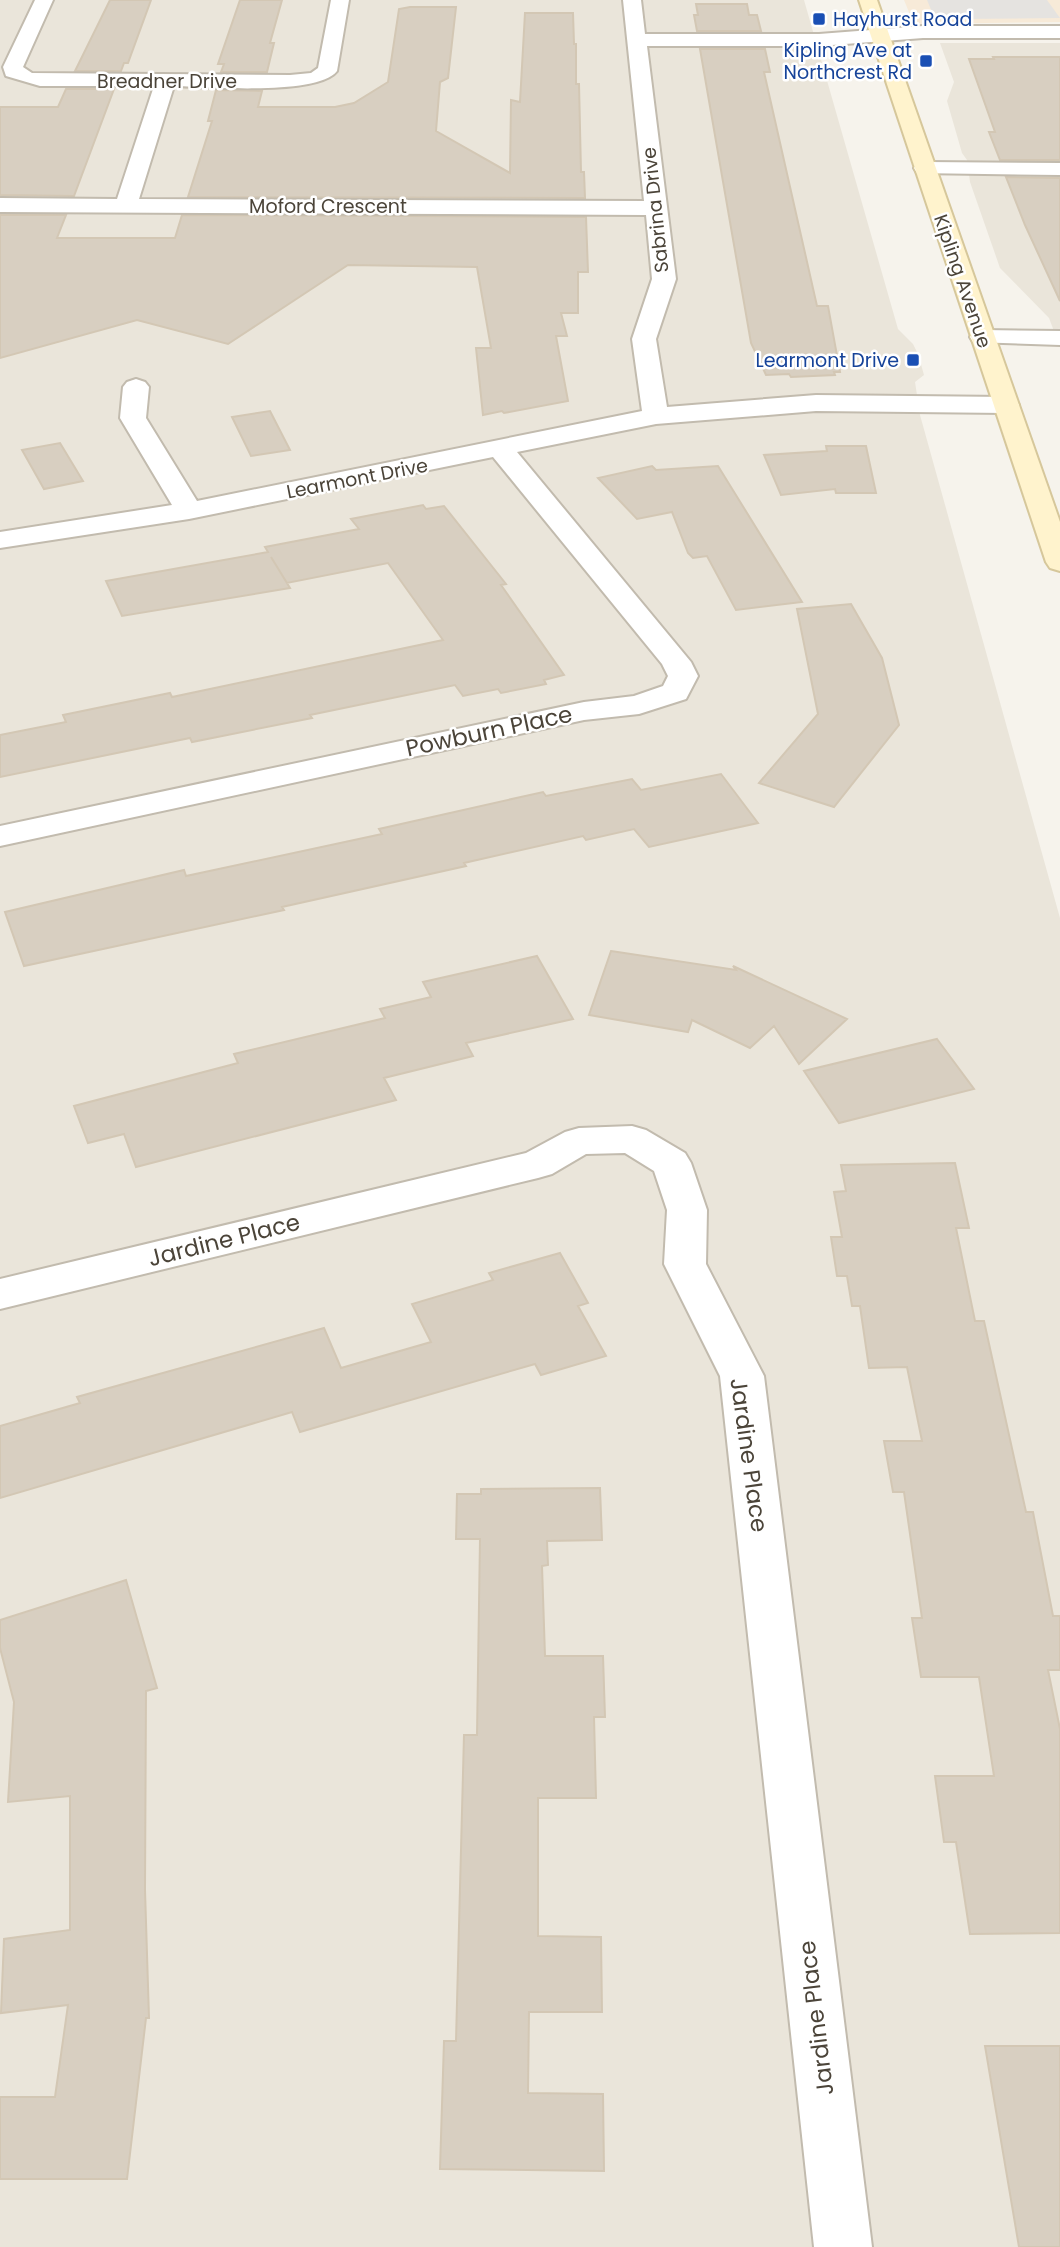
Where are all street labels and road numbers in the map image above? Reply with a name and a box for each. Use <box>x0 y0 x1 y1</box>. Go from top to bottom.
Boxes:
street label: Breadner Drive <box>97 68 237 95</box>
street label: Sabrina Drive <box>635 146 676 274</box>
street label: Moford Crescent <box>249 193 407 220</box>
street label: Kipling Avenue <box>927 211 998 352</box>
street label: Learmont Drive <box>284 452 430 505</box>
street label: Powburn Place <box>403 698 575 764</box>
street label: Jardine Place <box>145 1206 303 1274</box>
street label: Jardine Place <box>722 1376 776 1534</box>
street label: Jardine Place <box>791 1939 841 2097</box>

